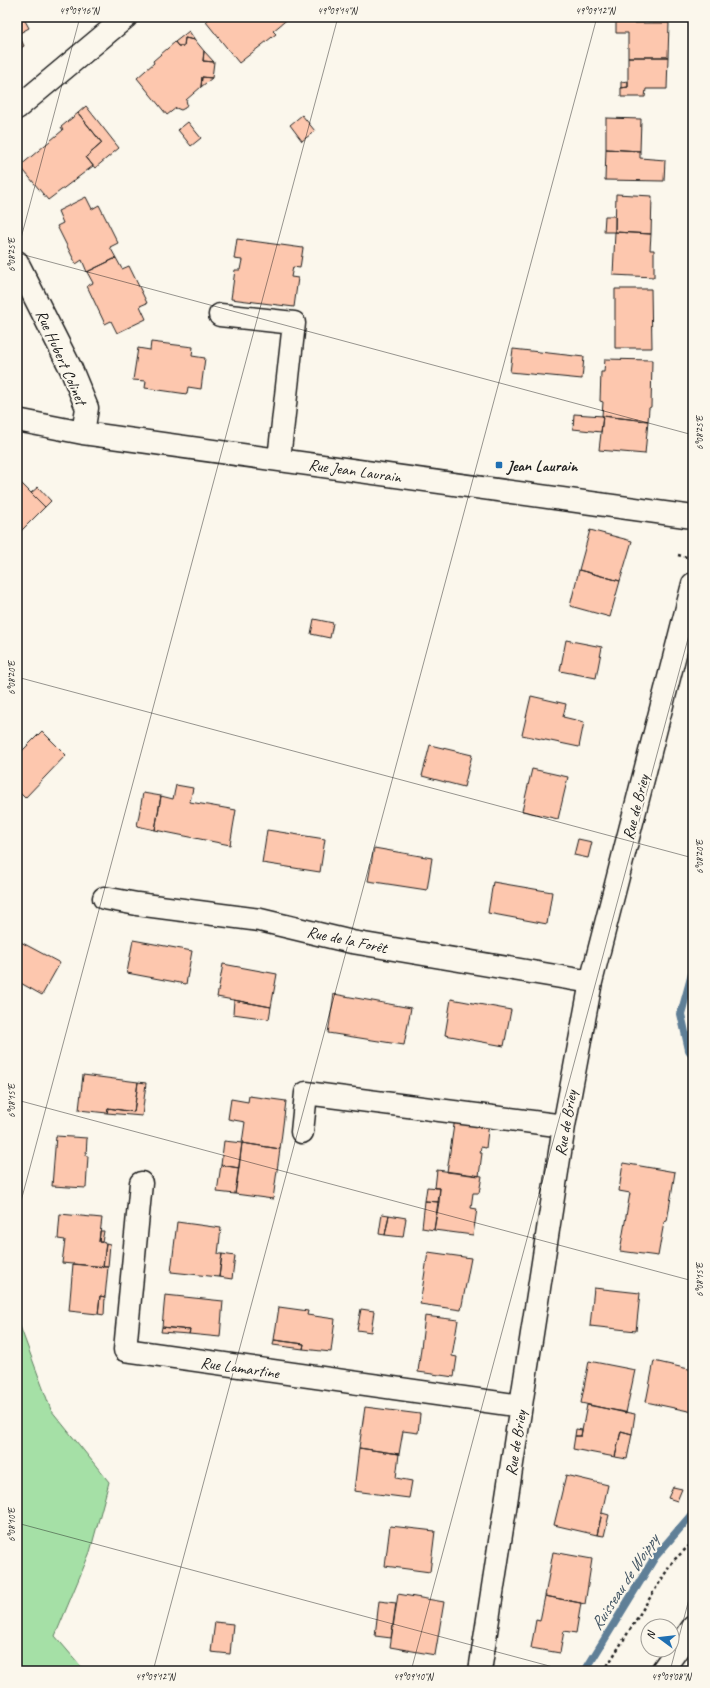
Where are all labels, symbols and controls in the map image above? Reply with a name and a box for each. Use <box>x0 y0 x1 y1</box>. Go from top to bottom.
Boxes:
text: 49°09'16"N <box>59 4 101 17</box>
text: 49°09'14"N <box>317 4 359 17</box>
text: 49°09'12"N <box>575 4 617 17</box>
text: 6°08'25"E <box>5 236 18 272</box>
street label: Rue Hubert Colinet <box>31 307 92 410</box>
text: 6°08'25"E <box>693 414 706 450</box>
street label: Rue Jean Laurain <box>307 455 403 487</box>
place label: Jean Laurain <box>506 456 579 476</box>
marker: Jean Laurain <box>494 460 504 470</box>
text: 6°08'20"E <box>5 659 18 695</box>
street label: Rue de Briey <box>618 771 654 842</box>
text: 6°08'20"E <box>693 838 706 874</box>
street label: Rue de la Forêt <box>305 922 390 959</box>
text: 6°08'15"E <box>5 1082 18 1118</box>
street label: Rue de Briey <box>550 1087 582 1158</box>
text: 6°08'15"E <box>693 1261 706 1297</box>
street label: Rue Lamartine <box>199 1353 282 1384</box>
street label: Rue de Briey <box>501 1407 531 1477</box>
text: 6°08'10"E <box>5 1506 18 1542</box>
water label: Ruisseau de Woippy <box>586 1528 665 1634</box>
north arrow <box>640 1618 680 1658</box>
text: N <box>643 1628 659 1641</box>
text: 49°09'12"N <box>135 1670 177 1683</box>
text: 49°09'10"N <box>393 1670 435 1683</box>
text: 49°09'08"N <box>651 1670 693 1683</box>

